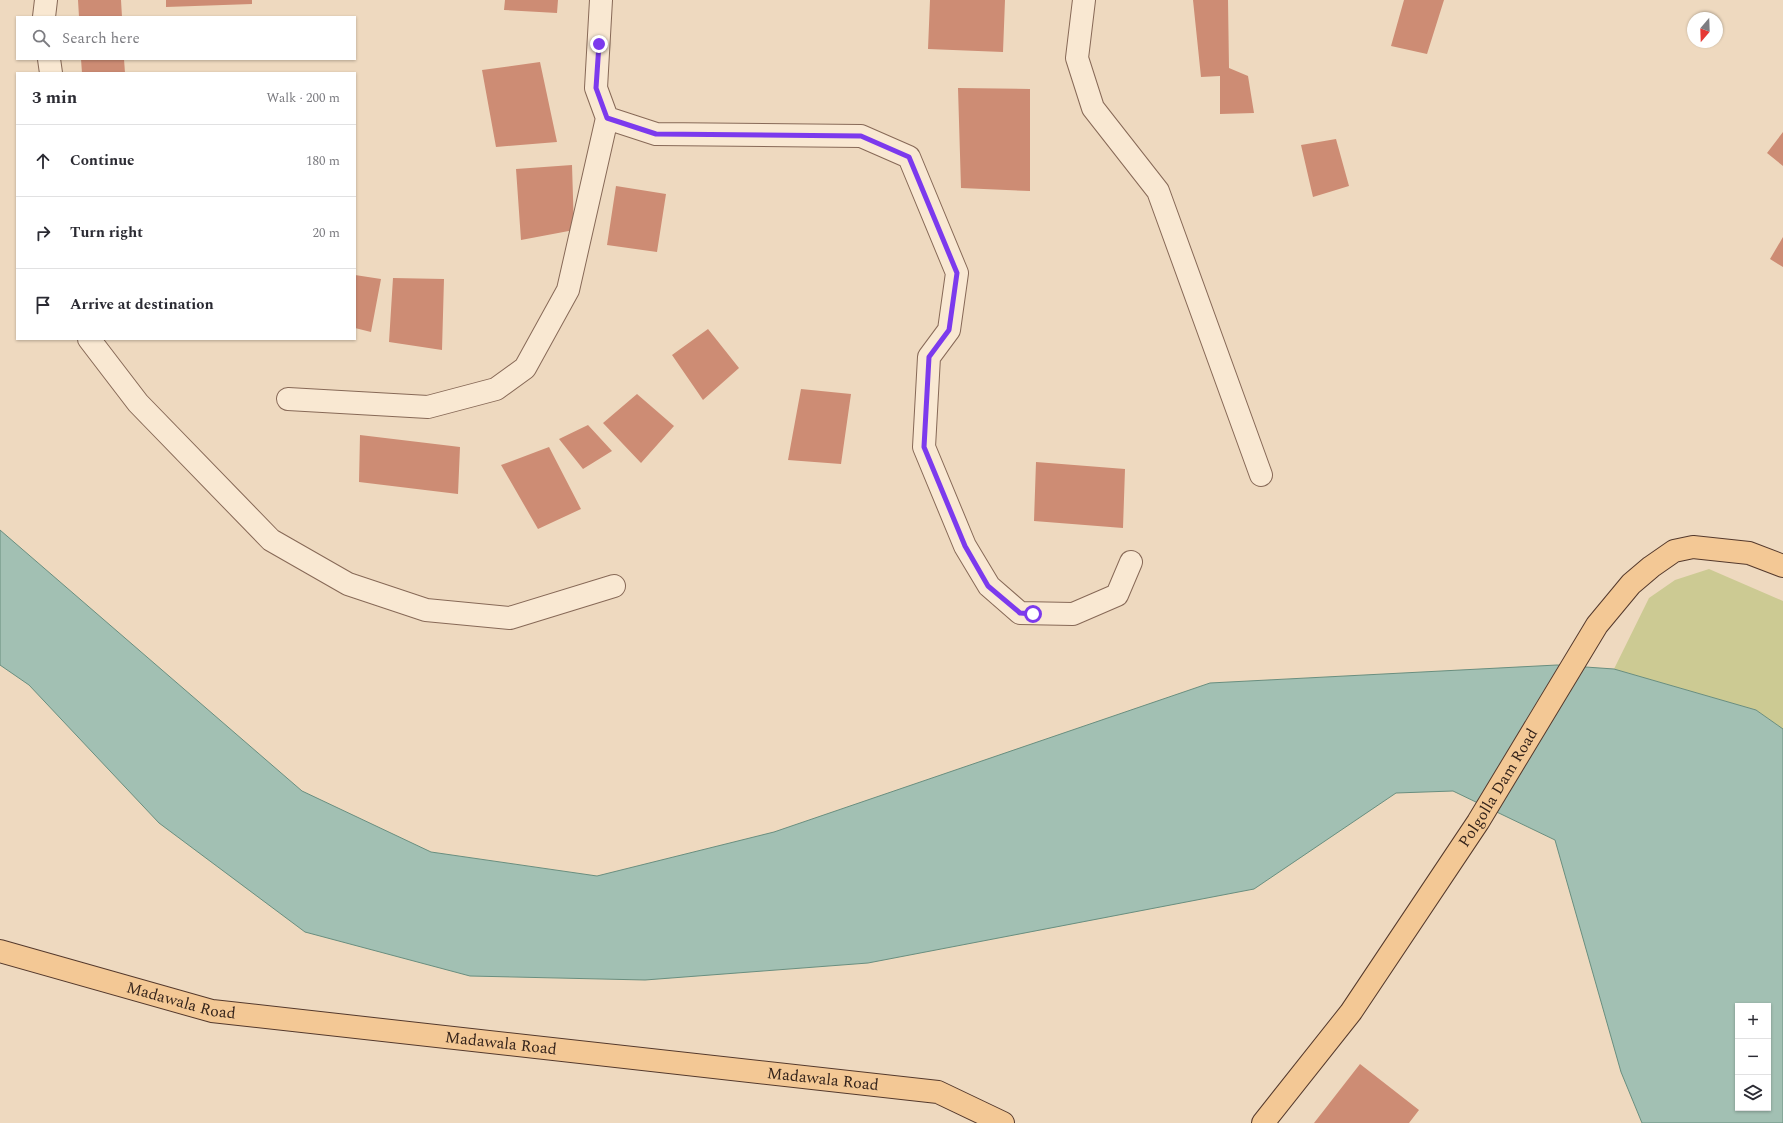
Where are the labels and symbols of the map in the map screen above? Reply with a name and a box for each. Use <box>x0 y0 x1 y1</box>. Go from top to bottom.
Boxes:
north arrow <box>1687 12 1723 48</box>
route end <box>590 35 608 53</box>
route start <box>1024 605 1042 623</box>
street label: Polgolla Dam Road <box>1452 724 1544 852</box>
street label: Madawala Road <box>124 975 237 1026</box>
street label: Madawala Road <box>444 1025 558 1061</box>
street label: Madawala Road <box>766 1061 880 1097</box>

